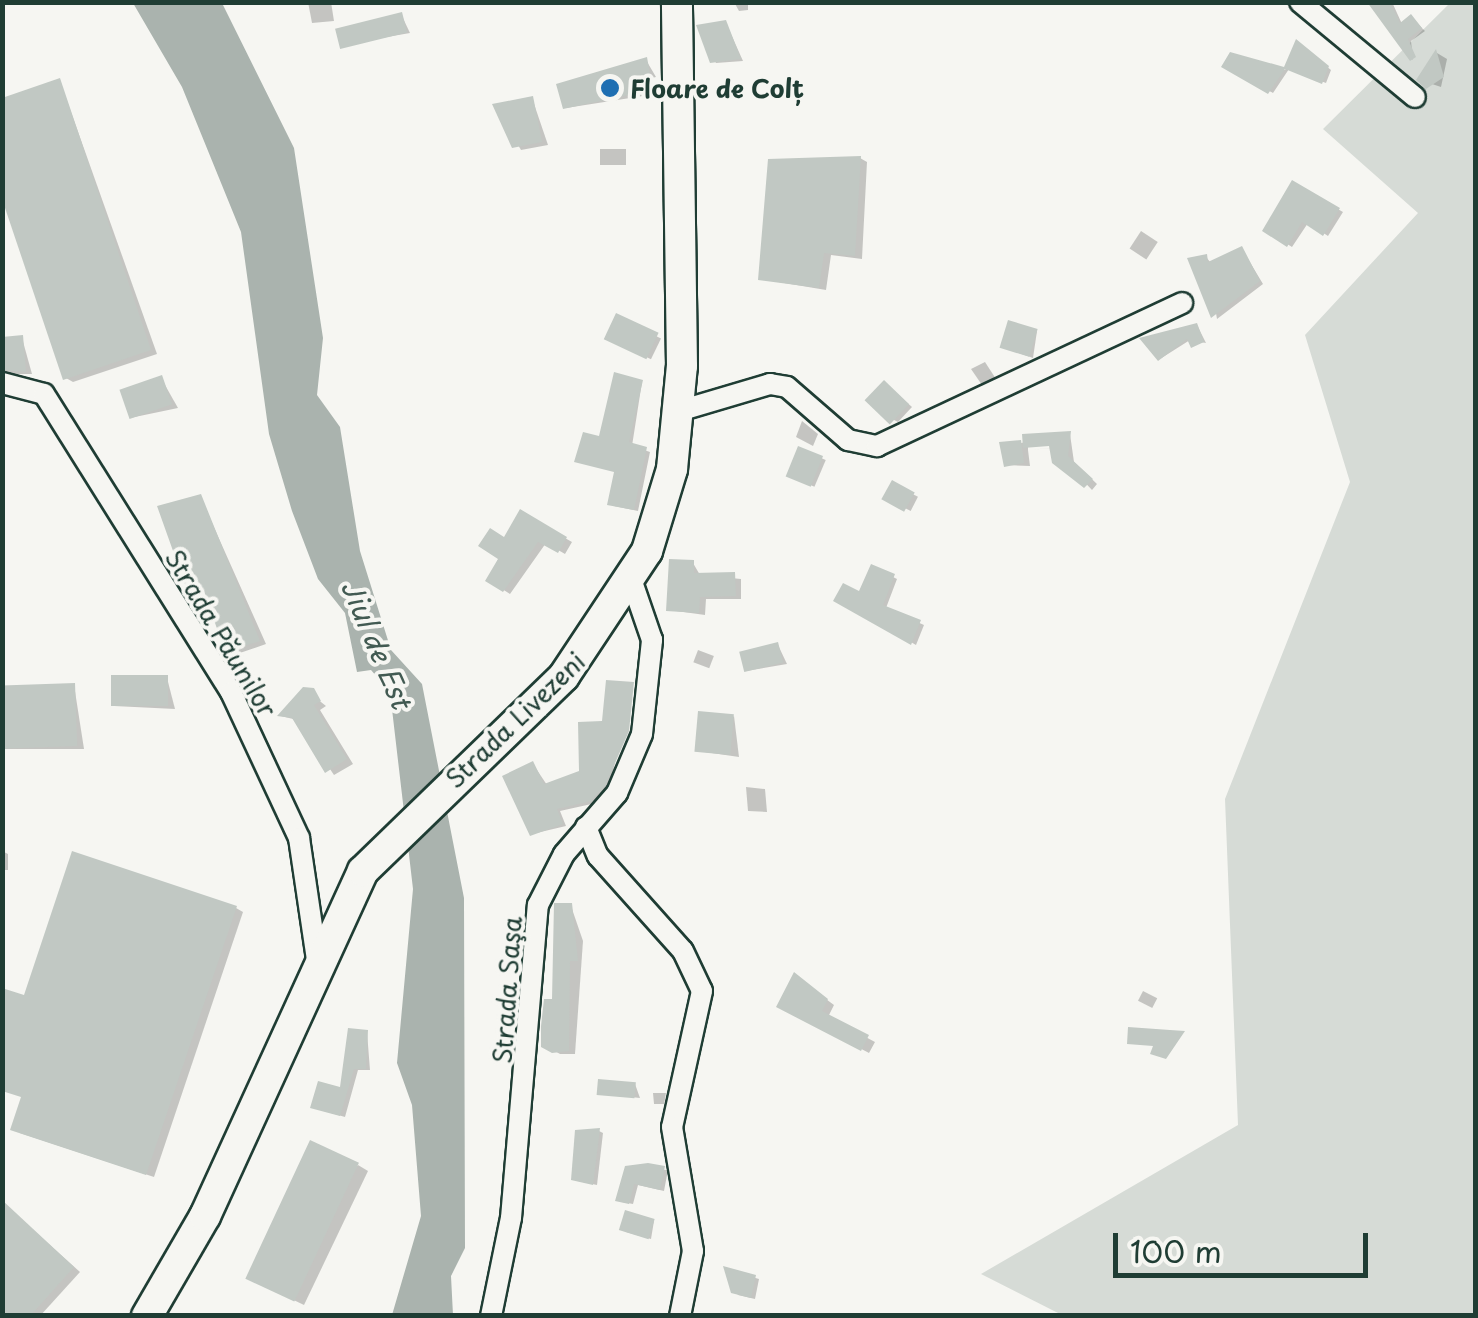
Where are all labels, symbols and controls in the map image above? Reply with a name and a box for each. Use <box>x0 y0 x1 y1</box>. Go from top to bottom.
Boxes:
place label: Floare de Colț <box>630 73 807 103</box>
marker: Floare de Colț <box>599 77 621 99</box>
street label: Strada Păunilor <box>159 544 283 722</box>
water label: Jiul de Est <box>335 574 419 714</box>
street label: Strada Livezeni <box>440 646 590 794</box>
street label: Strada Saşa <box>487 915 527 1065</box>
scale bar <box>1118 1213 1373 1275</box>
text: 100 m <box>1130 1228 1222 1273</box>

